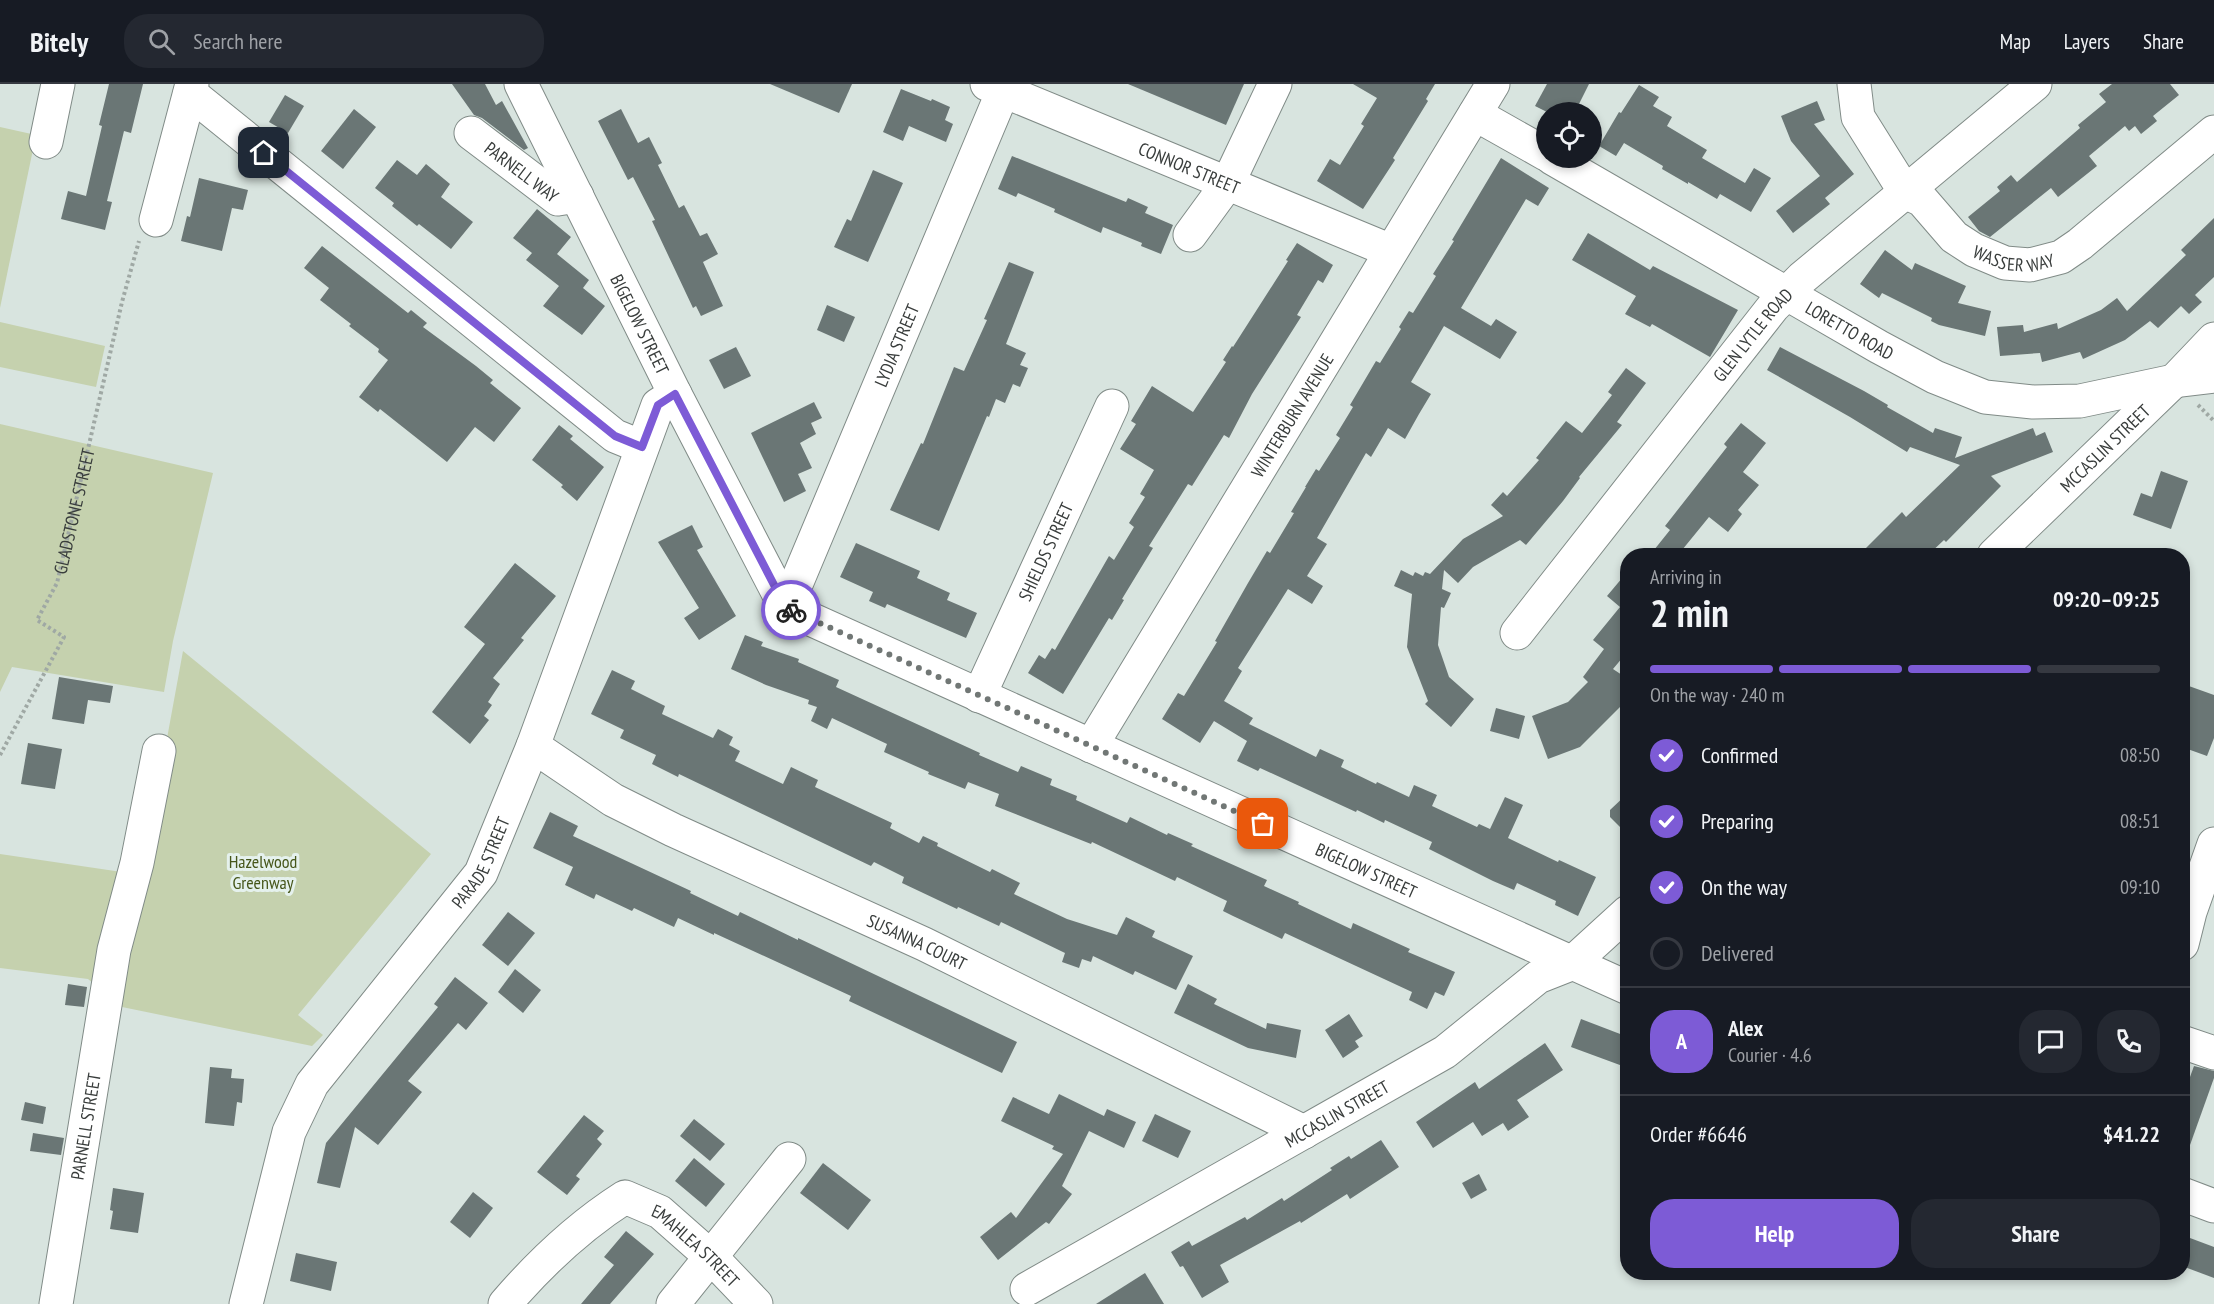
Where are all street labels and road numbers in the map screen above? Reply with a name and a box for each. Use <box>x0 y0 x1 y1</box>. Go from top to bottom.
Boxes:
street label: PARNELL WAY <box>480 136 564 208</box>
street label: CONNOR STREET <box>1135 137 1243 199</box>
street label: WASSER WAY <box>1970 239 2057 277</box>
street label: BIGELOW STREET <box>606 270 675 378</box>
street label: GLEN LYTLE ROAD <box>1707 283 1797 386</box>
street label: LORETTO ROAD <box>1802 296 1898 364</box>
street label: LYDIA STREET <box>869 300 924 390</box>
street label: WINTERBURN AVENUE <box>1246 349 1338 481</box>
street label: MCCASLIN STREET <box>2055 399 2155 497</box>
street label: GLADSTONE STREET <box>48 446 99 576</box>
street label: SHIELDS STREET <box>1013 499 1078 604</box>
street label: PARADE STREET <box>446 813 514 913</box>
street label: BIGELOW STREET <box>1312 837 1421 903</box>
street label: SUSANNA COURT <box>864 908 971 975</box>
street label: PARNELL STREET <box>65 1071 105 1181</box>
street label: MCCASLIN STREET <box>1280 1075 1393 1152</box>
street label: EMAHLEA STREET <box>649 1198 745 1291</box>

